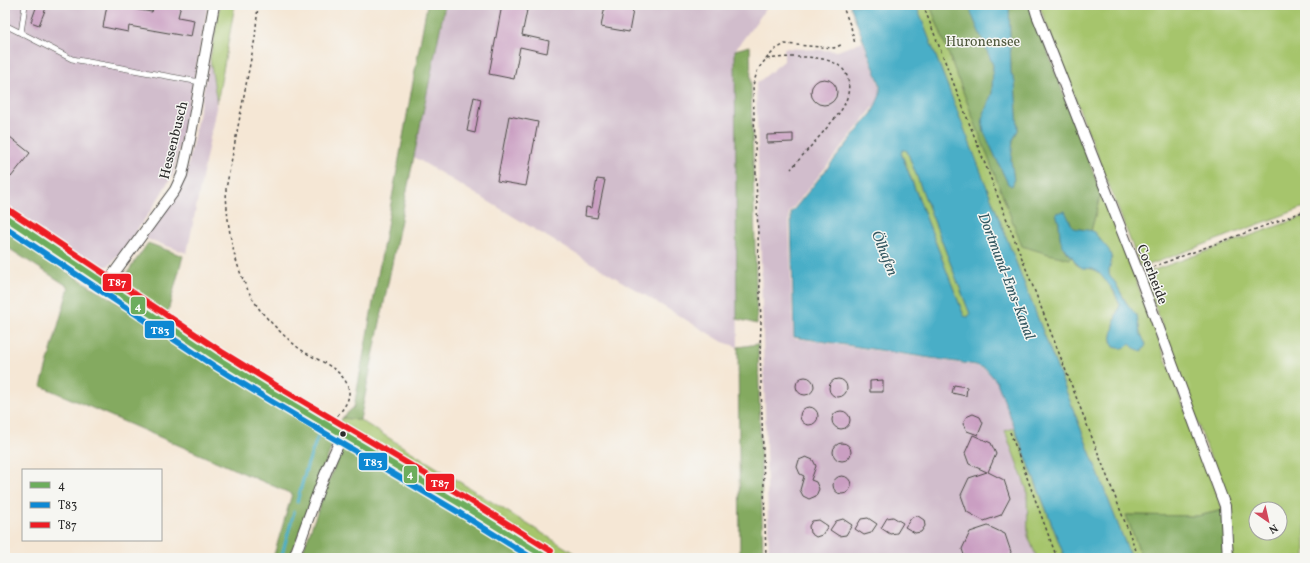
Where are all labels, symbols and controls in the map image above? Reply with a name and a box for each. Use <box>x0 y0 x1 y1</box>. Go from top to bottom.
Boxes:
park label: Huronensee <box>946 33 1021 52</box>
street label: Hessenbusch <box>156 99 193 181</box>
water label: Dortmund-Ems-Kanal <box>972 210 1040 343</box>
water label: Ölhafen <box>865 228 902 280</box>
street label: Coerheide <box>1131 242 1172 308</box>
line badge: T87 <box>102 273 132 292</box>
text: T87 <box>108 276 126 291</box>
line badge: 4 <box>130 296 146 315</box>
text: 4 <box>135 300 142 315</box>
line badge: T83 <box>144 320 175 339</box>
text: T83 <box>151 324 170 339</box>
unlabelled marker <box>338 429 348 439</box>
line badge: T83 <box>358 452 388 471</box>
text: T83 <box>364 456 383 471</box>
line badge: 4 <box>403 465 418 484</box>
text: 4 <box>407 468 414 483</box>
legend <box>22 469 162 541</box>
line badge: T87 <box>425 473 455 492</box>
text: T87 <box>431 477 449 492</box>
text: 4 <box>58 478 65 494</box>
text: T83 <box>58 498 77 514</box>
north arrow <box>1248 501 1288 541</box>
text: T87 <box>58 518 77 534</box>
text: N <box>1265 520 1280 537</box>

